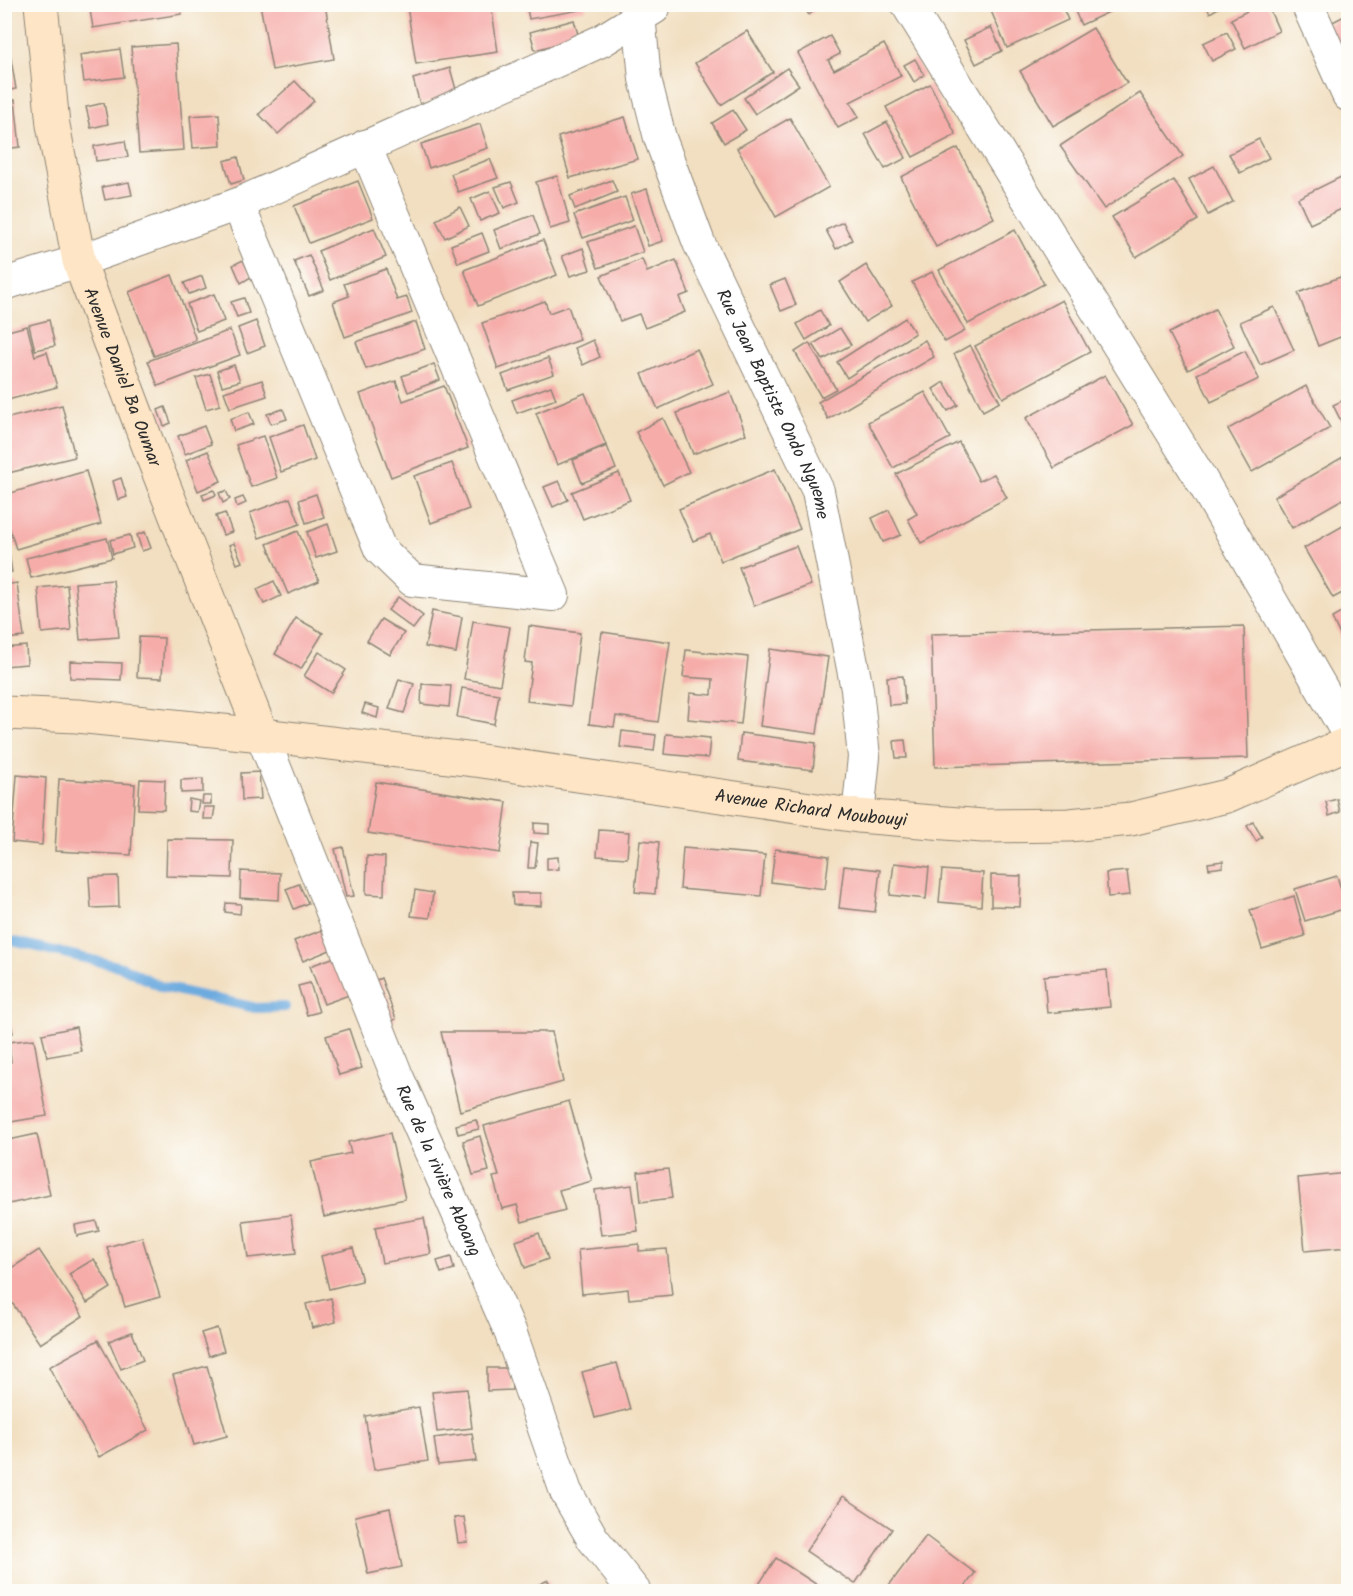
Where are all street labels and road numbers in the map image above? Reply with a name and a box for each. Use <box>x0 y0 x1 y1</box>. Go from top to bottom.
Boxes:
street label: Avenue Daniel Ba Oumar <box>74 284 169 473</box>
street label: Rue Jean Baptiste Ondo Ngueme <box>707 284 836 522</box>
street label: Avenue Richard Moubouyi <box>713 782 909 836</box>
street label: Rue de la rivière Aboang <box>387 1080 488 1262</box>

